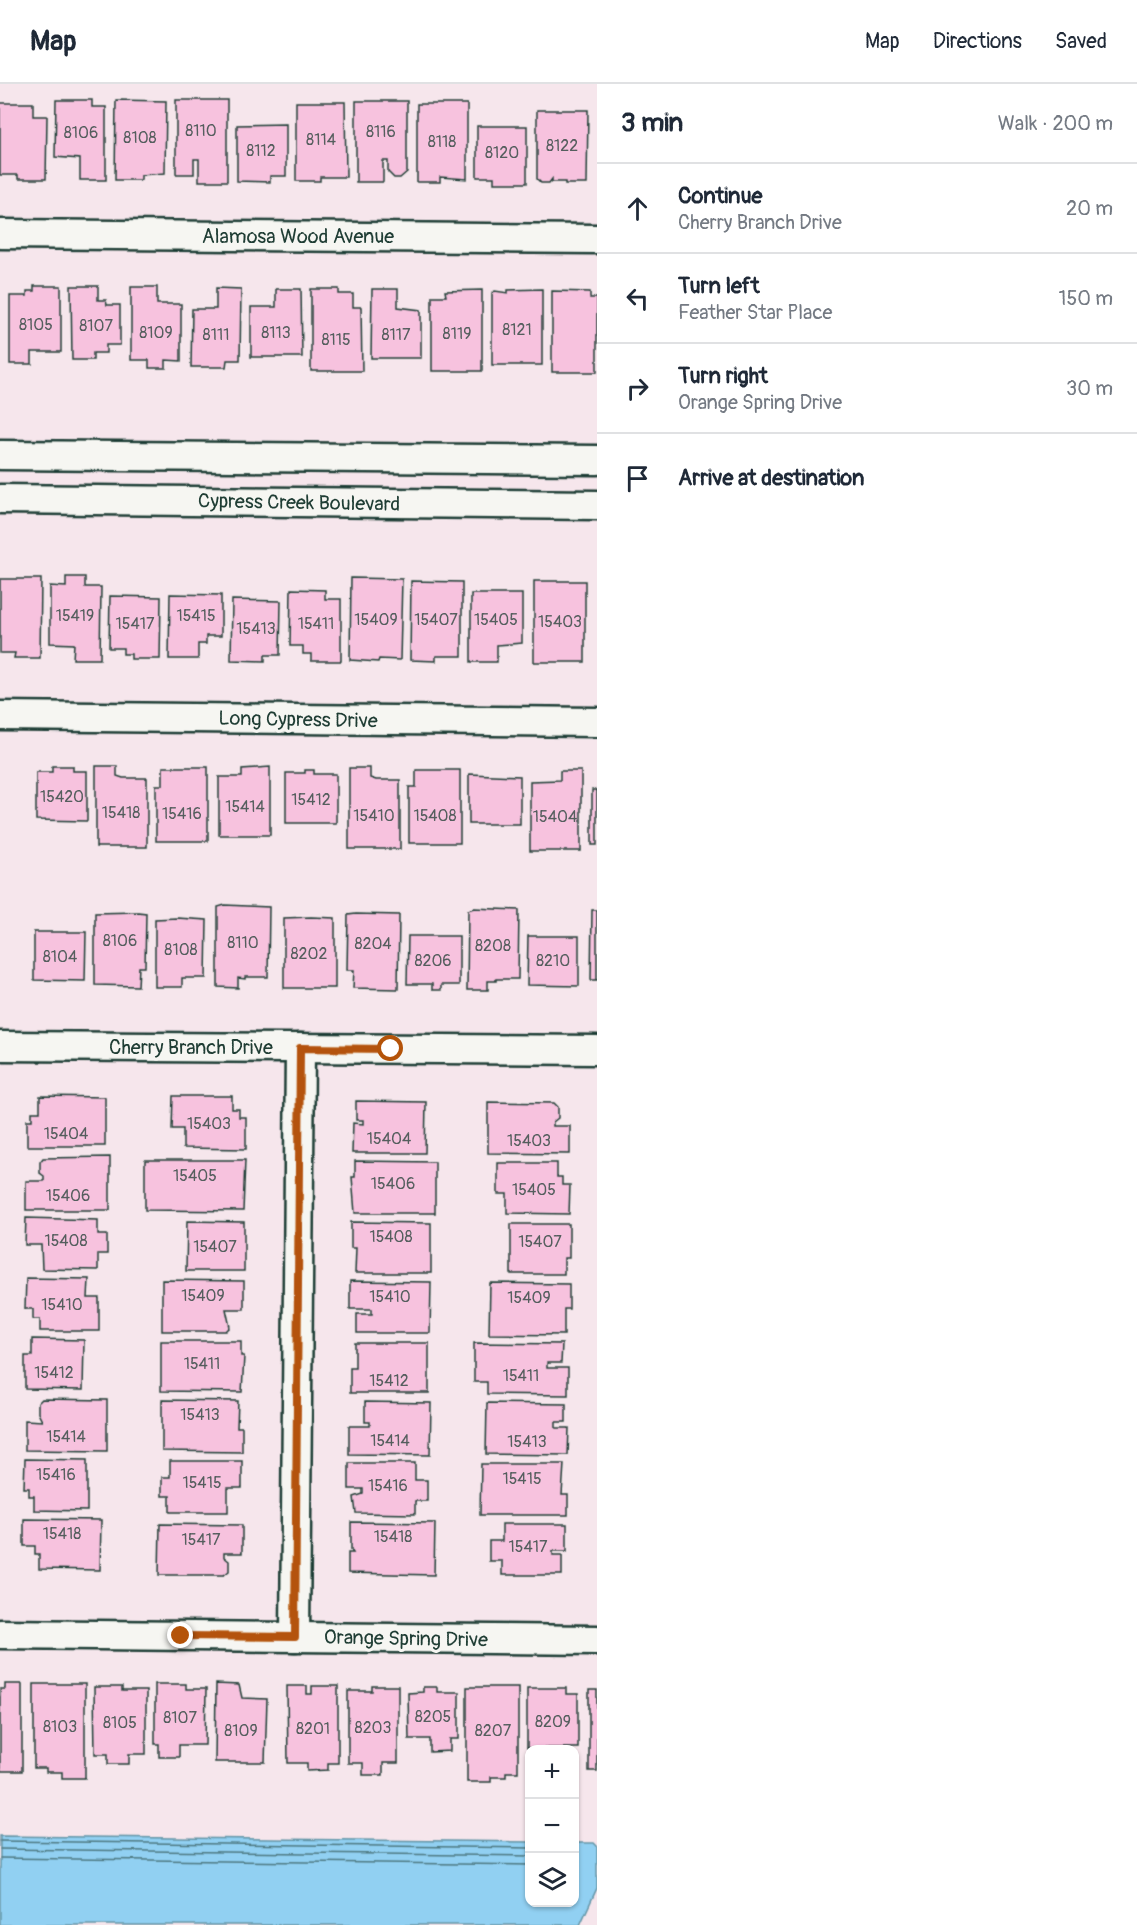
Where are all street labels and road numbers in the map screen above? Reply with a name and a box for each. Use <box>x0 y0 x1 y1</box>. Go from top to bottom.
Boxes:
street label: Alamosa Wood Avenue <box>202 224 394 249</box>
street label: Cypress Creek Boulevard <box>198 488 400 517</box>
street label: Long Cypress Drive <box>218 706 378 733</box>
street label: Cherry Branch Drive <box>109 1035 273 1060</box>
street label: Orange Spring Drive <box>324 1625 488 1652</box>

